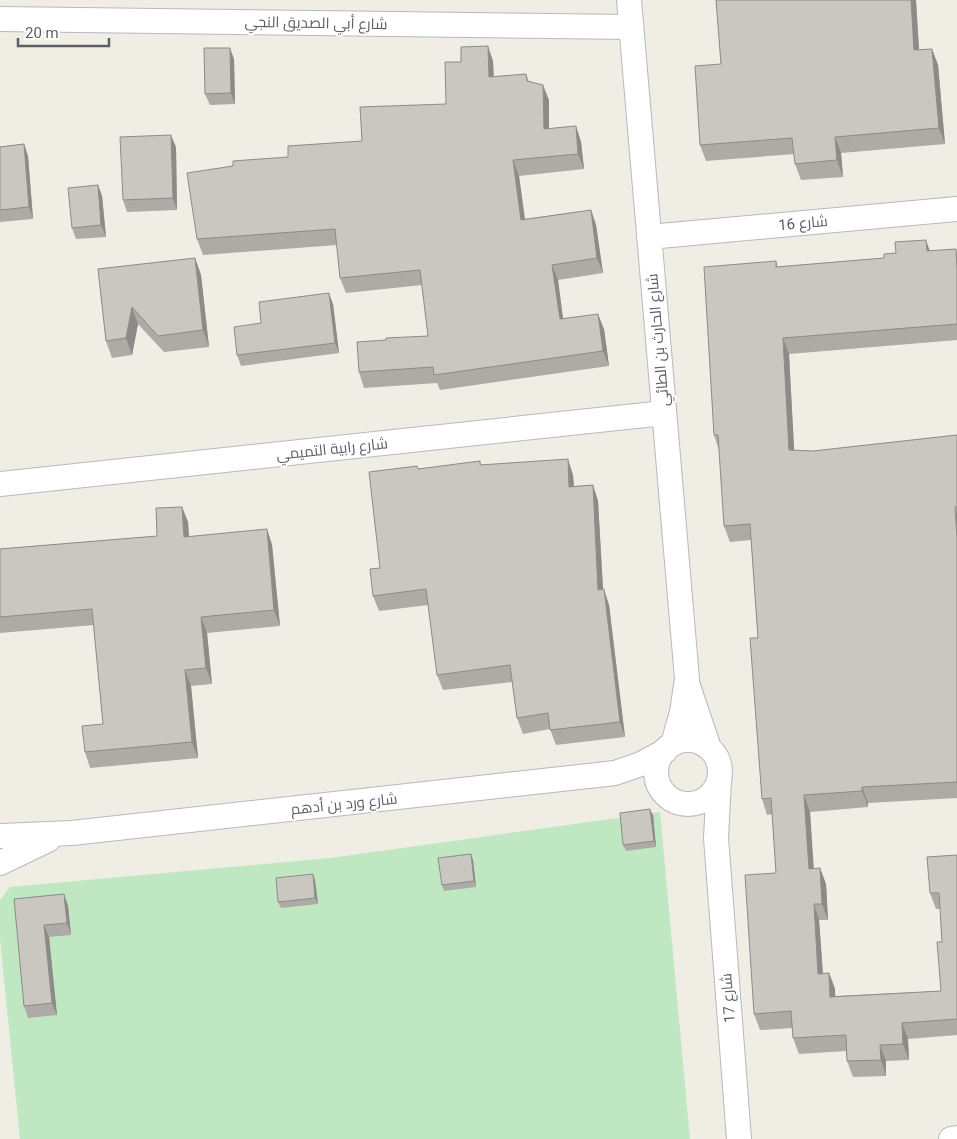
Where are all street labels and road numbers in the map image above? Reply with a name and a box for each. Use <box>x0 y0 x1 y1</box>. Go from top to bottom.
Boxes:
street label: شارع أبي الصديق النجي <box>244 12 388 36</box>
street label: شارع 16 <box>777 212 829 236</box>
street label: شارع الحارث بن الطائي <box>643 273 676 407</box>
street label: شارع رابية التميمي <box>275 434 389 467</box>
street label: شارع ورد بن أدهم <box>290 788 398 821</box>
street label: شارع 17 <box>717 972 741 1023</box>

